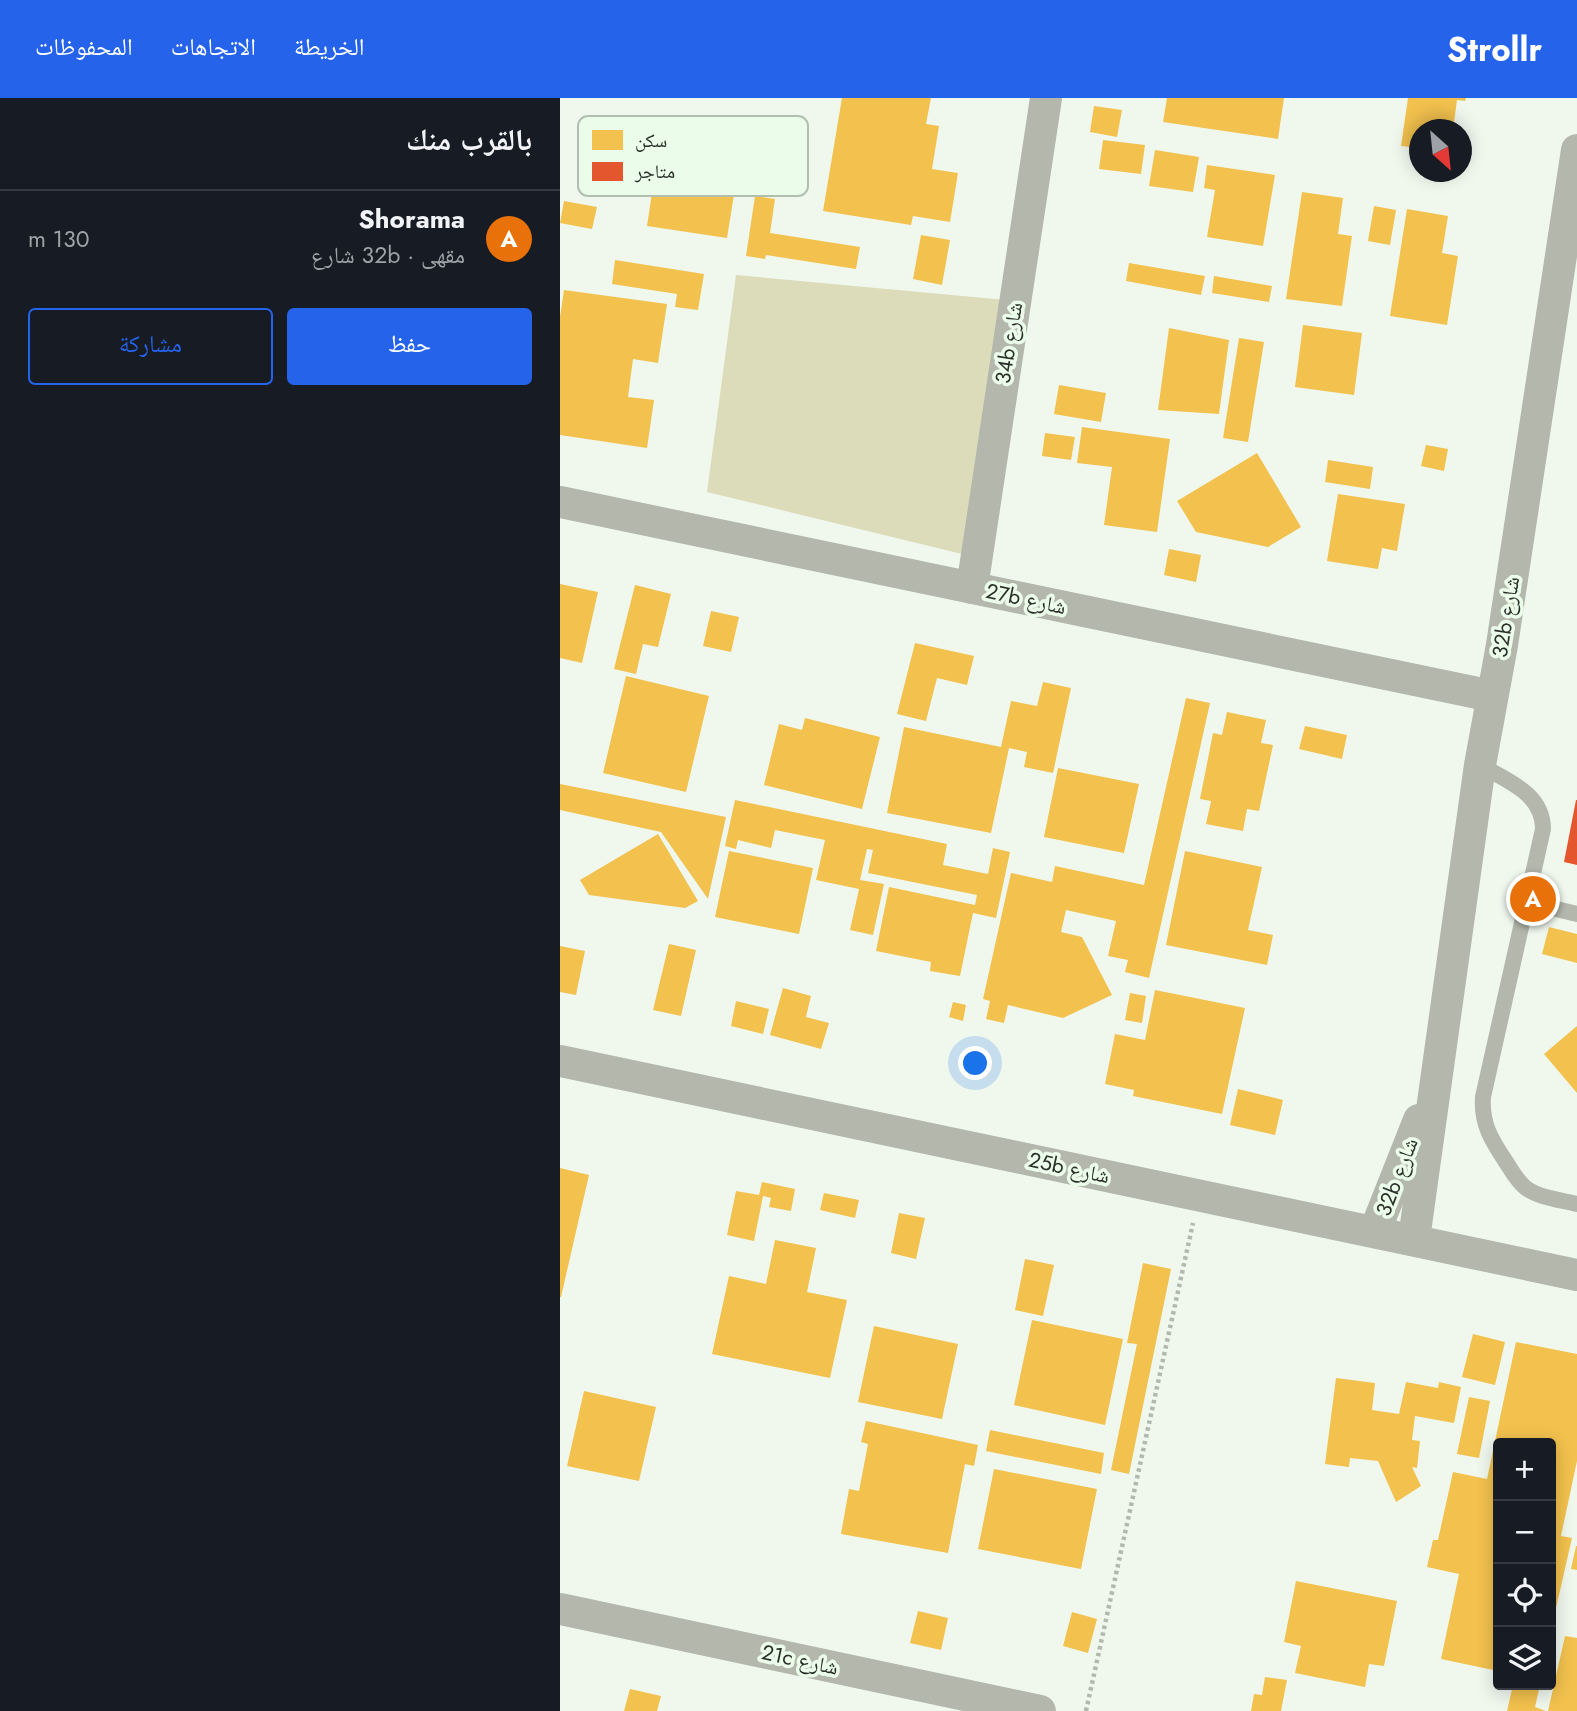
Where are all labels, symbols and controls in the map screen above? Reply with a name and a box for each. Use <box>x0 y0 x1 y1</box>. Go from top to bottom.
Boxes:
text: Strollr <box>1447 26 1542 73</box>
text: المحفوظات <box>35 29 133 64</box>
text: الاتجاهات <box>171 29 256 64</box>
text: الخريطة <box>294 29 365 64</box>
legend <box>578 116 808 196</box>
text: بالقرب منك <box>406 118 532 161</box>
north arrow <box>1409 119 1472 182</box>
text: سكن <box>635 127 667 154</box>
text: متاجر <box>634 158 675 185</box>
text: Shorama <box>359 200 465 238</box>
text: 130 m <box>28 222 90 256</box>
text: A <box>501 222 517 256</box>
text: مقهى · 32b شارع <box>311 238 465 272</box>
street label: 34b شارع <box>988 300 1030 386</box>
button: مشاركة <box>28 308 273 385</box>
button: حفظ <box>287 308 532 385</box>
street label: 32b شارع <box>1485 574 1527 660</box>
street label: 27b شارع <box>983 576 1069 622</box>
pin: A <box>1510 873 1556 925</box>
your location <box>958 1046 992 1080</box>
street label: 32b شارع <box>1368 1134 1426 1220</box>
street label: 25b شارع <box>1026 1145 1112 1191</box>
map controls <box>1493 1438 1556 1690</box>
button: + <box>1493 1438 1556 1501</box>
button: − <box>1493 1501 1556 1564</box>
button: locate <box>1493 1564 1556 1627</box>
button: layers <box>1493 1627 1556 1690</box>
street label: 21c شارع <box>759 1637 841 1683</box>

